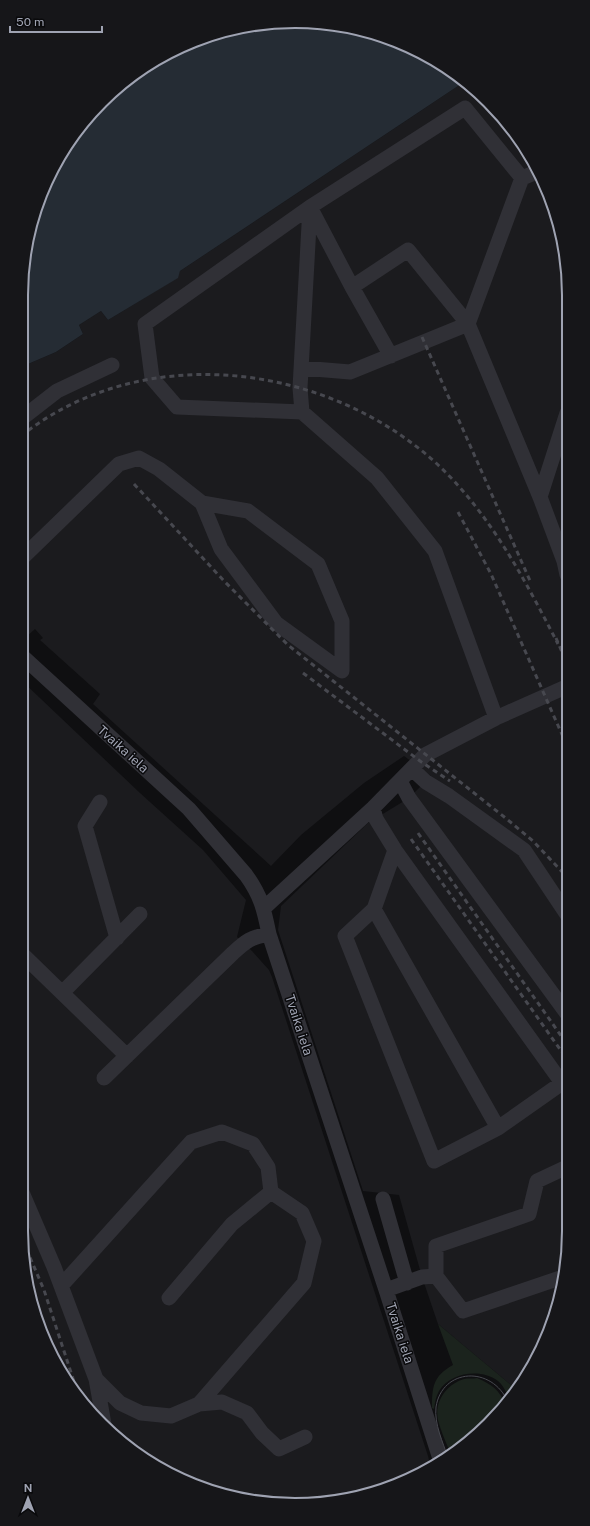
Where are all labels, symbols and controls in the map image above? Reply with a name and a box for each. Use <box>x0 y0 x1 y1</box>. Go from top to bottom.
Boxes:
scale bar <box>10 8 102 34</box>
text: 50 m <box>16 15 44 29</box>
street label: Tvaika iela <box>95 722 151 776</box>
street label: Tvaika iela <box>282 993 316 1057</box>
street label: Tvaika iela <box>383 1301 417 1365</box>
north arrow <box>8 1478 48 1518</box>
text: N <box>24 1482 32 1494</box>

